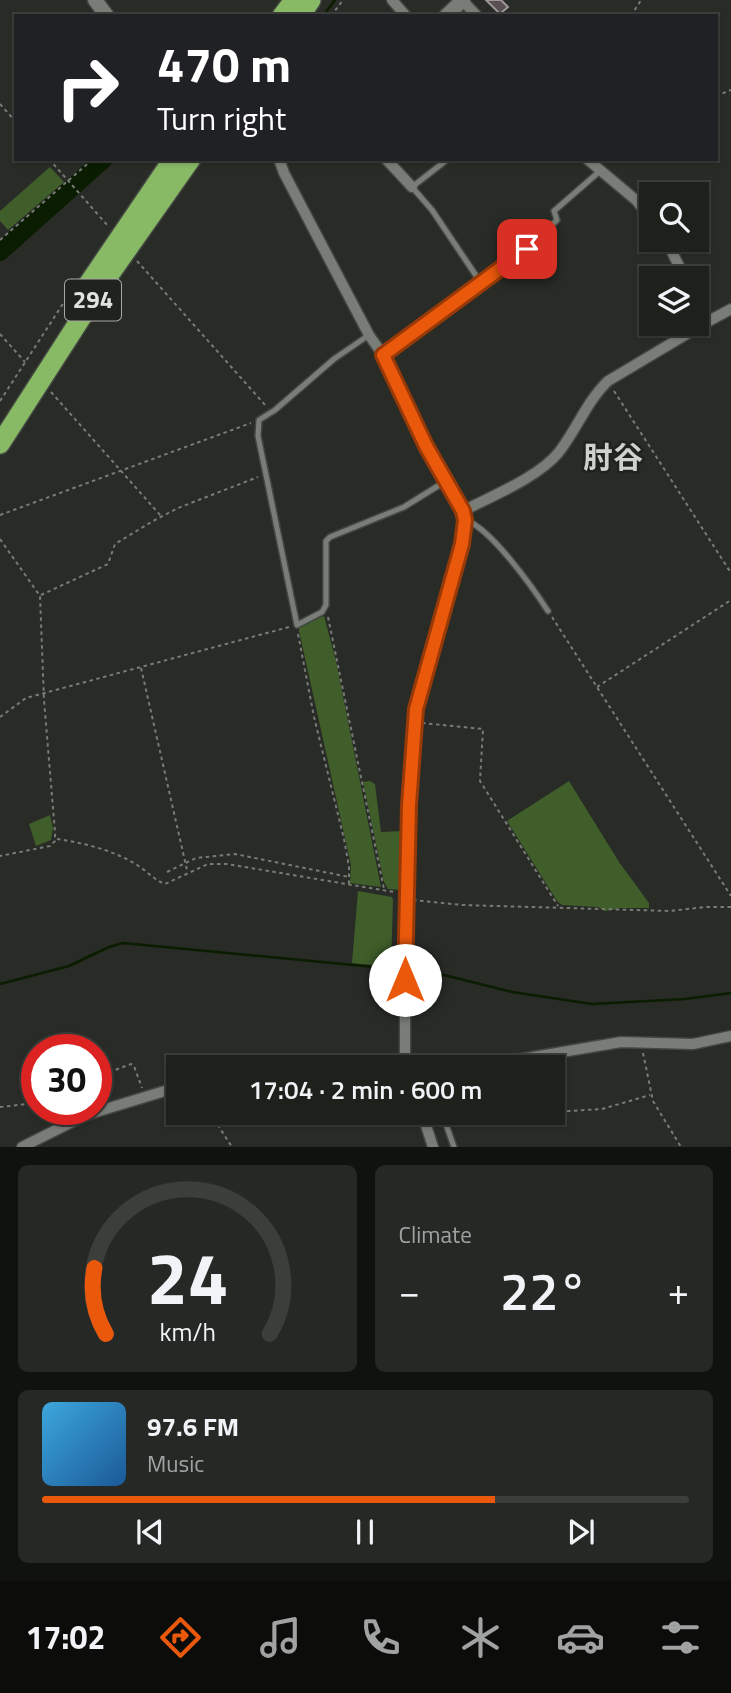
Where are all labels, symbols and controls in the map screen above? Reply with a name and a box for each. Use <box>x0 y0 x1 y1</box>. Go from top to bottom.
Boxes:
text: 470 m <box>157 26 291 101</box>
icon: right <box>42 42 133 133</box>
text: Turn right <box>157 94 286 142</box>
map controls <box>639 182 709 336</box>
button: search <box>639 182 709 252</box>
pin <box>497 219 557 279</box>
icon: arrive <box>508 230 546 268</box>
button: layers <box>639 266 709 336</box>
road number: 294 <box>65 279 121 320</box>
district label: 肘谷 <box>583 434 643 480</box>
position arrow <box>368 943 442 1017</box>
speed limit sign: 30 <box>21 1034 112 1125</box>
text: 17:04 · 2 min · 600 m <box>249 1070 482 1109</box>
text: Climate <box>399 1217 472 1252</box>
text: 24 <box>146 1223 228 1333</box>
text: 22° <box>500 1251 587 1330</box>
text: − <box>399 1262 420 1320</box>
text: + <box>668 1262 689 1320</box>
text: km/h <box>159 1313 216 1351</box>
text: 97.6 FM <box>147 1407 239 1446</box>
text: Music <box>147 1446 204 1481</box>
icon: previous <box>131 1513 169 1551</box>
icon: pause <box>346 1513 384 1551</box>
icon: next <box>562 1513 600 1551</box>
text: 17:02 <box>26 1613 105 1661</box>
icon: directions <box>156 1613 205 1662</box>
icon: music <box>256 1613 305 1662</box>
icon: phone <box>356 1613 405 1662</box>
icon: climate <box>456 1613 505 1662</box>
icon: car <box>556 1613 605 1662</box>
icon: filters <box>656 1613 705 1662</box>

